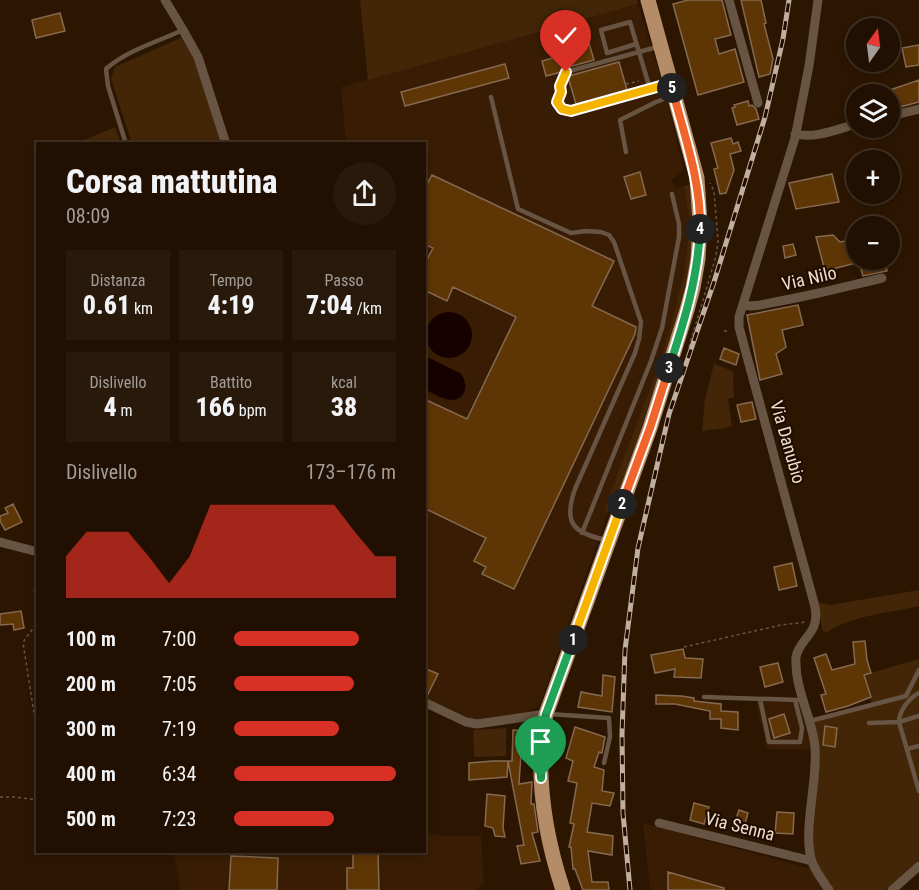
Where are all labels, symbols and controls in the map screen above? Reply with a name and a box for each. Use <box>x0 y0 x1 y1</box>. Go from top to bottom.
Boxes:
pin <box>540 10 591 72</box>
north arrow <box>846 18 900 72</box>
map controls <box>846 18 900 270</box>
icon: check <box>549 19 582 52</box>
pin: 5 <box>657 73 687 103</box>
text: 5 <box>668 78 676 97</box>
button: layers <box>846 84 900 138</box>
button: + <box>846 150 900 204</box>
text: Corsa mattutina <box>66 162 278 201</box>
button: share <box>333 162 396 225</box>
text: 08:09 <box>66 204 110 228</box>
pin: 4 <box>685 214 715 244</box>
button: − <box>846 216 900 270</box>
text: 4 <box>696 219 704 238</box>
street label: Via Nilo <box>780 262 838 294</box>
text: Distanza <box>91 271 145 290</box>
text: Tempo <box>209 271 253 290</box>
text: Passo <box>324 271 364 290</box>
text: 0.61 <box>83 290 130 320</box>
text: 4:19 <box>208 290 255 320</box>
text: 7:04 <box>306 290 353 320</box>
text: km <box>130 299 153 318</box>
text: /km <box>353 299 382 318</box>
pin: 3 <box>654 353 684 383</box>
text: 3 <box>665 358 673 377</box>
text: Dislivello <box>89 373 147 392</box>
text: Battito <box>210 373 252 392</box>
text: kcal <box>331 373 357 392</box>
text: 4 <box>104 392 117 422</box>
text: 166 <box>195 392 235 422</box>
text: 38 <box>331 392 357 422</box>
street label: Via Danubio <box>766 398 810 486</box>
text: m <box>117 401 132 420</box>
text: bpm <box>235 401 267 420</box>
text: Dislivello <box>66 460 137 484</box>
text: 173–176 m <box>306 460 396 484</box>
pin: 2 <box>607 489 637 519</box>
text: 2 <box>618 494 626 513</box>
pin: 1 <box>558 625 588 655</box>
text: 100 m <box>66 627 116 651</box>
text: 7:00 <box>162 627 196 651</box>
text: 1 <box>569 630 577 649</box>
text: 200 m <box>66 672 116 696</box>
text: 7:05 <box>162 672 196 696</box>
pin <box>515 716 566 778</box>
text: 300 m <box>66 717 116 741</box>
text: 7:19 <box>162 717 196 741</box>
icon: arrive <box>524 725 557 758</box>
text: 400 m <box>66 762 116 786</box>
text: 6:34 <box>162 762 196 786</box>
text: 500 m <box>66 807 116 831</box>
text: 7:23 <box>162 807 196 831</box>
street label: Via Senna <box>703 807 777 845</box>

